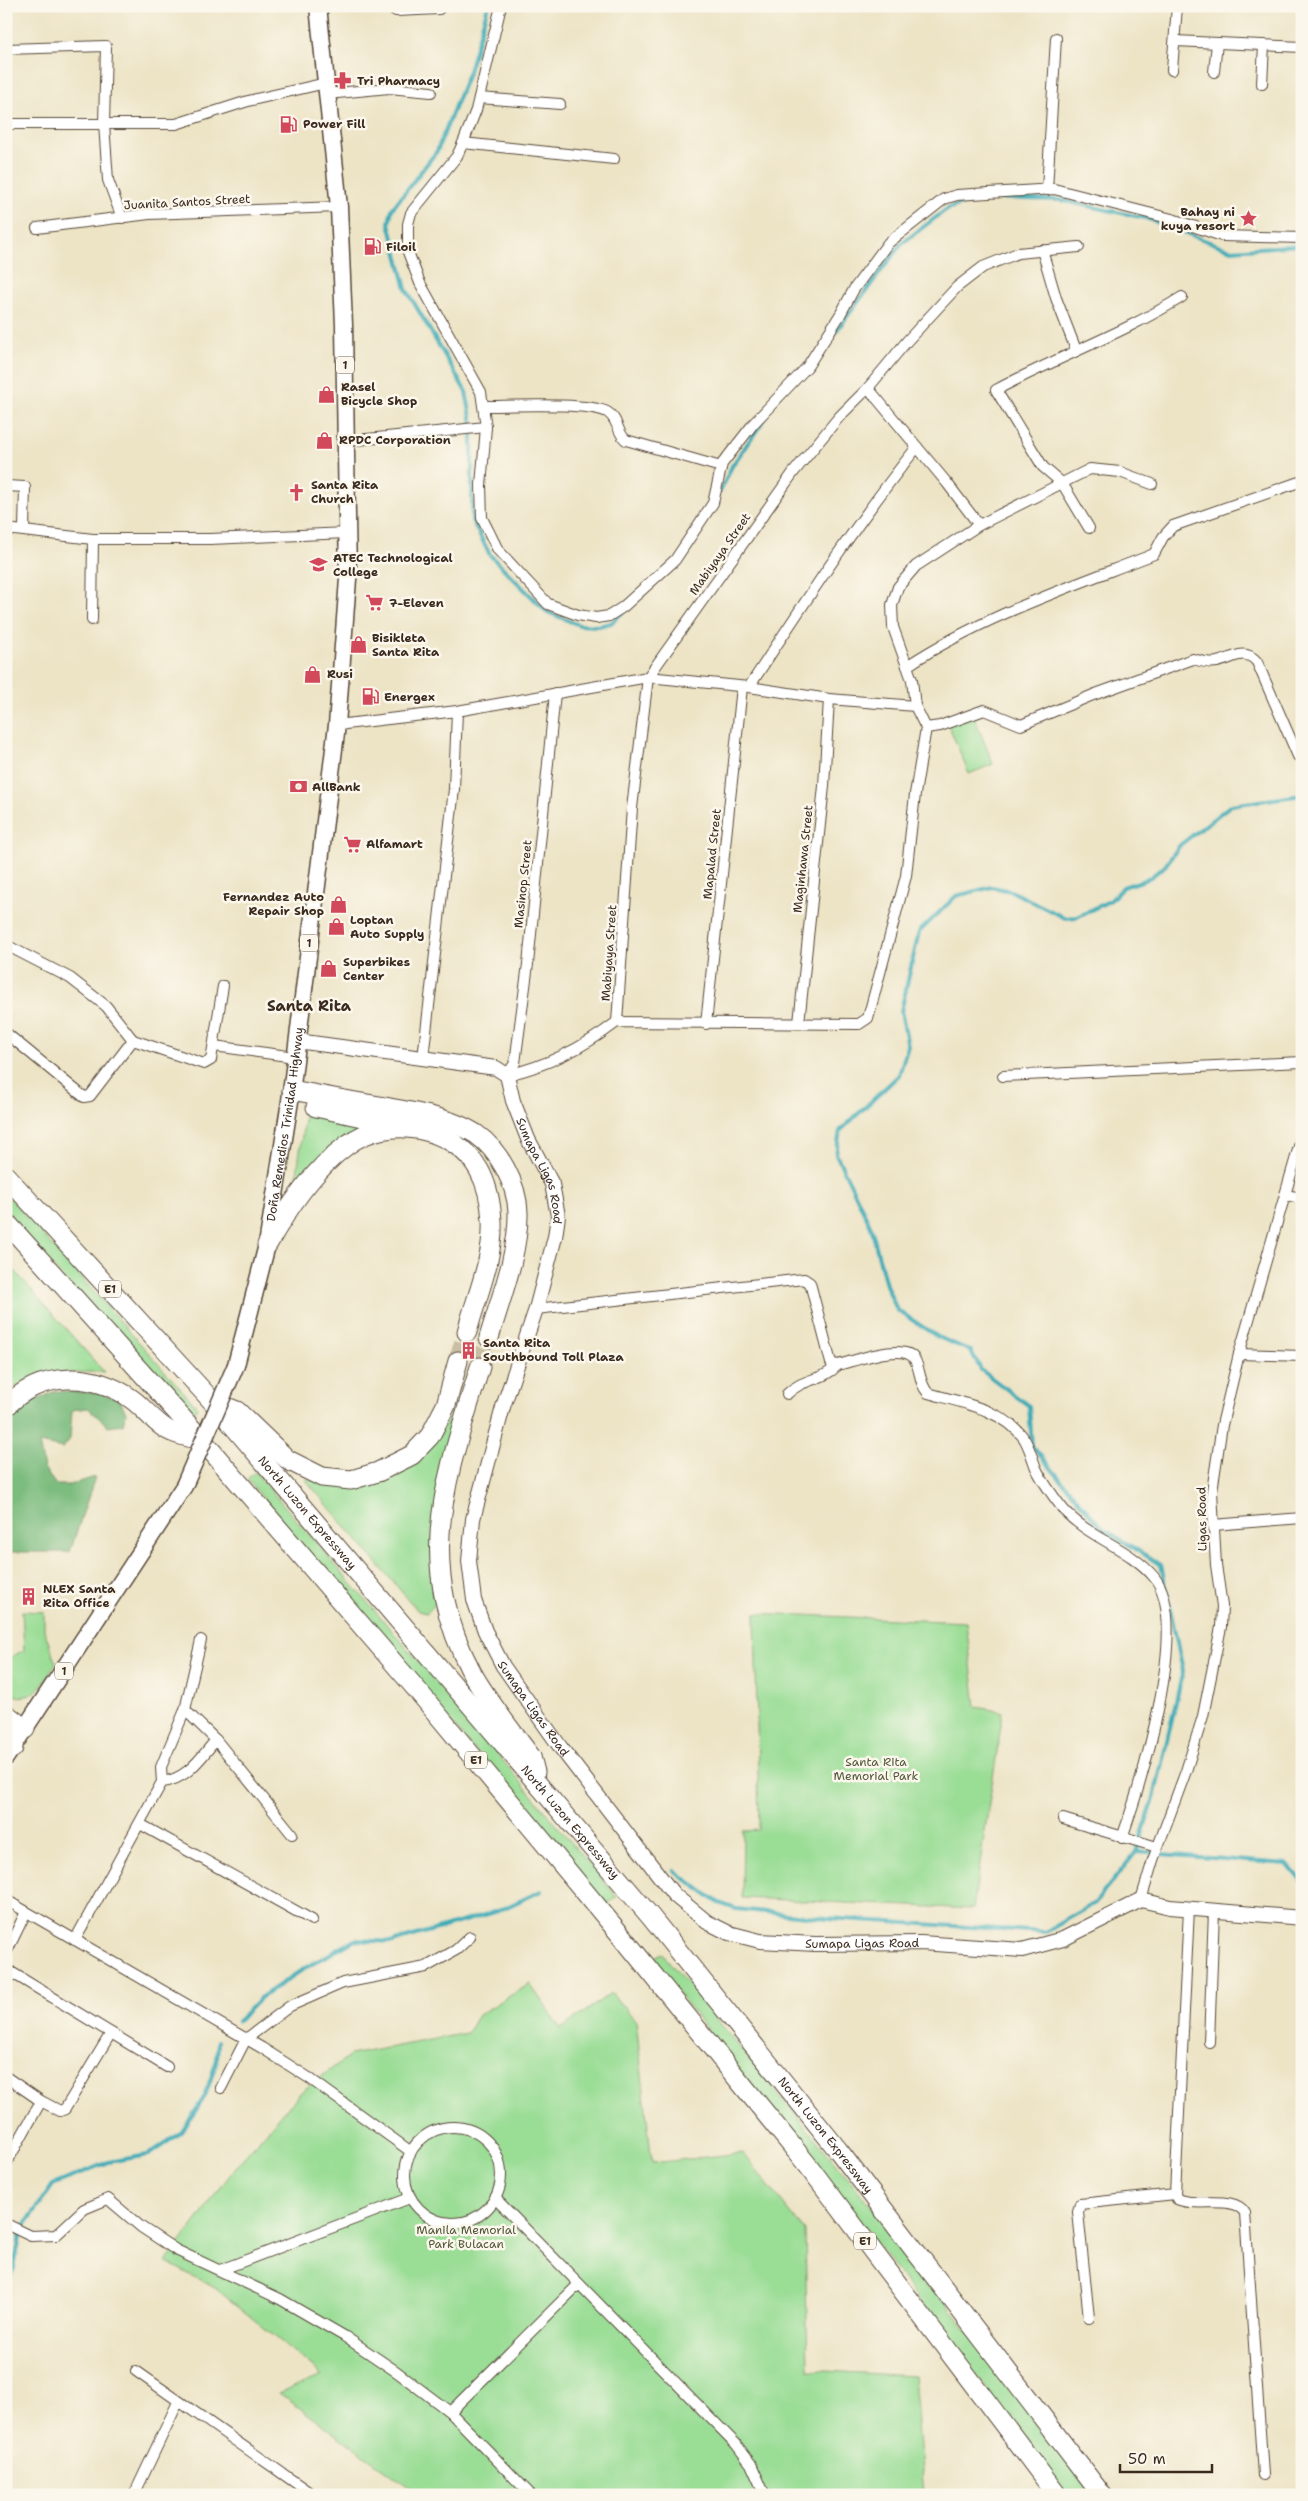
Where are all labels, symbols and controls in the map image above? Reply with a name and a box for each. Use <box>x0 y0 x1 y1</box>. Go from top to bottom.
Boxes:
pharmacy icon: Tri Pharmacy <box>333 71 353 91</box>
place label: Tri Pharmacy <box>357 73 440 89</box>
fuel station icon: Power Fill <box>279 114 299 134</box>
place label: Power Fill <box>303 116 365 132</box>
street label: Juanita Santos Street <box>123 191 251 213</box>
place label: Bahay ni kuya resort <box>1161 204 1235 234</box>
place icon: Bahay ni kuya resort <box>1239 209 1259 229</box>
fuel station icon: Filoil <box>362 237 382 257</box>
place label: Filoil <box>386 239 416 255</box>
road number: 1 <box>336 356 354 374</box>
place label: Rasel Bicycle Shop <box>341 379 417 409</box>
shop icon: Rasel Bicycle Shop <box>317 384 337 404</box>
shop icon: RPDC Corporation <box>315 430 335 450</box>
place label: RPDC Corporation <box>339 432 451 448</box>
place label: Santa Rita Church <box>311 477 379 507</box>
church icon: Santa Rita Church <box>287 482 307 502</box>
street label: Mabiyaya Street <box>686 510 754 598</box>
place label: ATEC Technological College <box>333 550 453 580</box>
school or university icon: ATEC Technological College <box>309 555 329 575</box>
supermarket icon: 7-Eleven <box>365 593 385 613</box>
place label: 7-Eleven <box>389 595 444 611</box>
place label: Bisikleta Santa Rita <box>372 630 440 660</box>
shop icon: Bisikleta Santa Rita <box>348 635 368 655</box>
shop icon: Rusi <box>303 664 323 684</box>
place label: Rusi <box>327 666 353 682</box>
fuel station icon: Energex <box>360 687 380 707</box>
place label: Energex <box>384 689 435 705</box>
bank icon: AllBank <box>288 777 308 797</box>
place label: AllBank <box>312 779 361 795</box>
street label: Maginhawa Street <box>789 804 817 914</box>
street label: Mapalad Street <box>699 808 725 900</box>
supermarket icon: Alfamart <box>342 834 362 854</box>
place label: Alfamart <box>366 836 423 852</box>
street label: Masinop Street <box>510 839 536 929</box>
place label: Fernandez Auto Repair Shop <box>223 889 324 919</box>
shop icon: Fernandez Auto Repair Shop <box>328 894 348 914</box>
street label: Mabiyaya Street <box>598 904 620 1002</box>
place label: Loptan Auto Supply <box>350 912 424 942</box>
shop icon: Loptan Auto Supply <box>326 917 346 937</box>
road number: 1 <box>300 934 318 951</box>
place label: Superbikes Center <box>343 954 410 984</box>
shop icon: Superbikes Center <box>319 959 339 979</box>
district label: Santa Rita <box>267 996 352 1016</box>
street label: Doña Remedios Trinidad Highway <box>263 1026 307 1223</box>
street label: Sumapa Ligas Road <box>512 1115 566 1225</box>
road number: E1 <box>99 1280 121 1298</box>
place label: Santa Rita Southbound Toll Plaza <box>483 1335 625 1365</box>
building icon: Santa Rita Southbound Toll Plaza <box>459 1340 479 1360</box>
street label: North Luzon Expressway <box>254 1453 360 1573</box>
street label: Ligas Road <box>1193 1486 1211 1551</box>
place label: NLEX Santa Rita Office <box>43 1581 116 1611</box>
building icon: NLEX Santa Rita Office <box>19 1586 39 1606</box>
street label: Sumapa Ligas Road <box>494 1658 573 1760</box>
road number: 1 <box>55 1662 73 1680</box>
road number: E1 <box>465 1752 487 1768</box>
park label: Santa Rita Memorial Park <box>834 1754 919 1784</box>
street label: North Luzon Expressway <box>517 1762 623 1882</box>
street label: Sumapa Ligas Road <box>805 1935 919 1952</box>
street label: North Luzon Expressway <box>774 2074 877 2197</box>
park label: Manila Memorial Park Bulacan <box>416 2222 516 2252</box>
road number: E1 <box>854 2232 876 2250</box>
scale bar <box>1120 2441 1213 2473</box>
text: 50 m <box>1128 2449 1166 2469</box>

